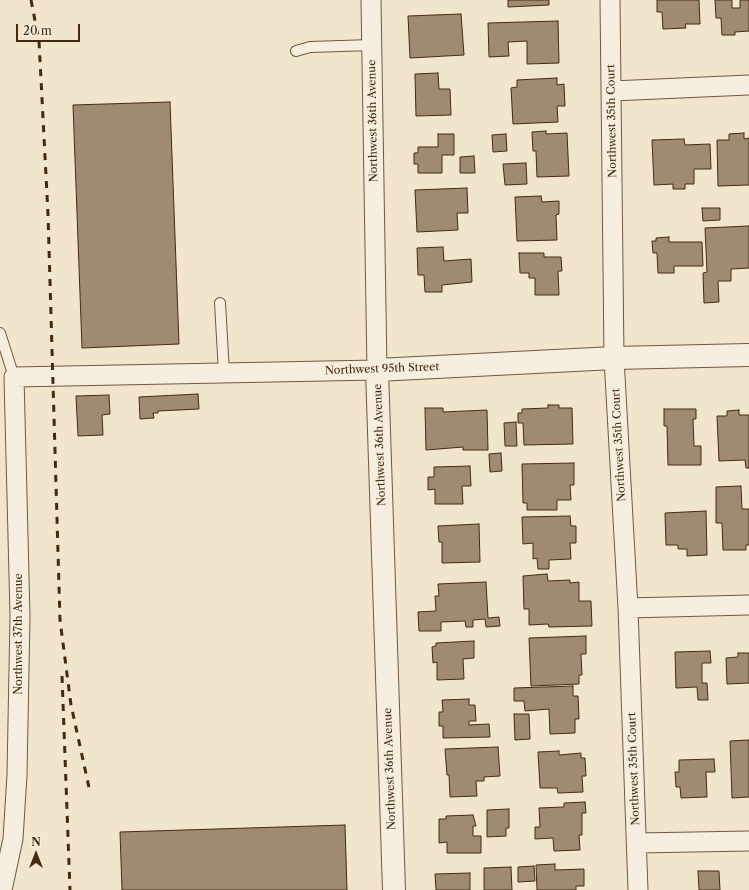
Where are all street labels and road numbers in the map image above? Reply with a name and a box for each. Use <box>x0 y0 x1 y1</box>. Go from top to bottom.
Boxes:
street label: Northwest 36th Avenue <box>365 60 381 182</box>
street label: Northwest 35th Court <box>604 64 620 178</box>
street label: Northwest 95th Street <box>325 360 439 378</box>
street label: Northwest 36th Avenue <box>371 384 389 506</box>
street label: Northwest 35th Court <box>609 388 629 502</box>
street label: Northwest 37th Avenue <box>12 573 26 695</box>
street label: Northwest 36th Avenue <box>381 708 399 830</box>
street label: Northwest 35th Court <box>625 712 643 826</box>

